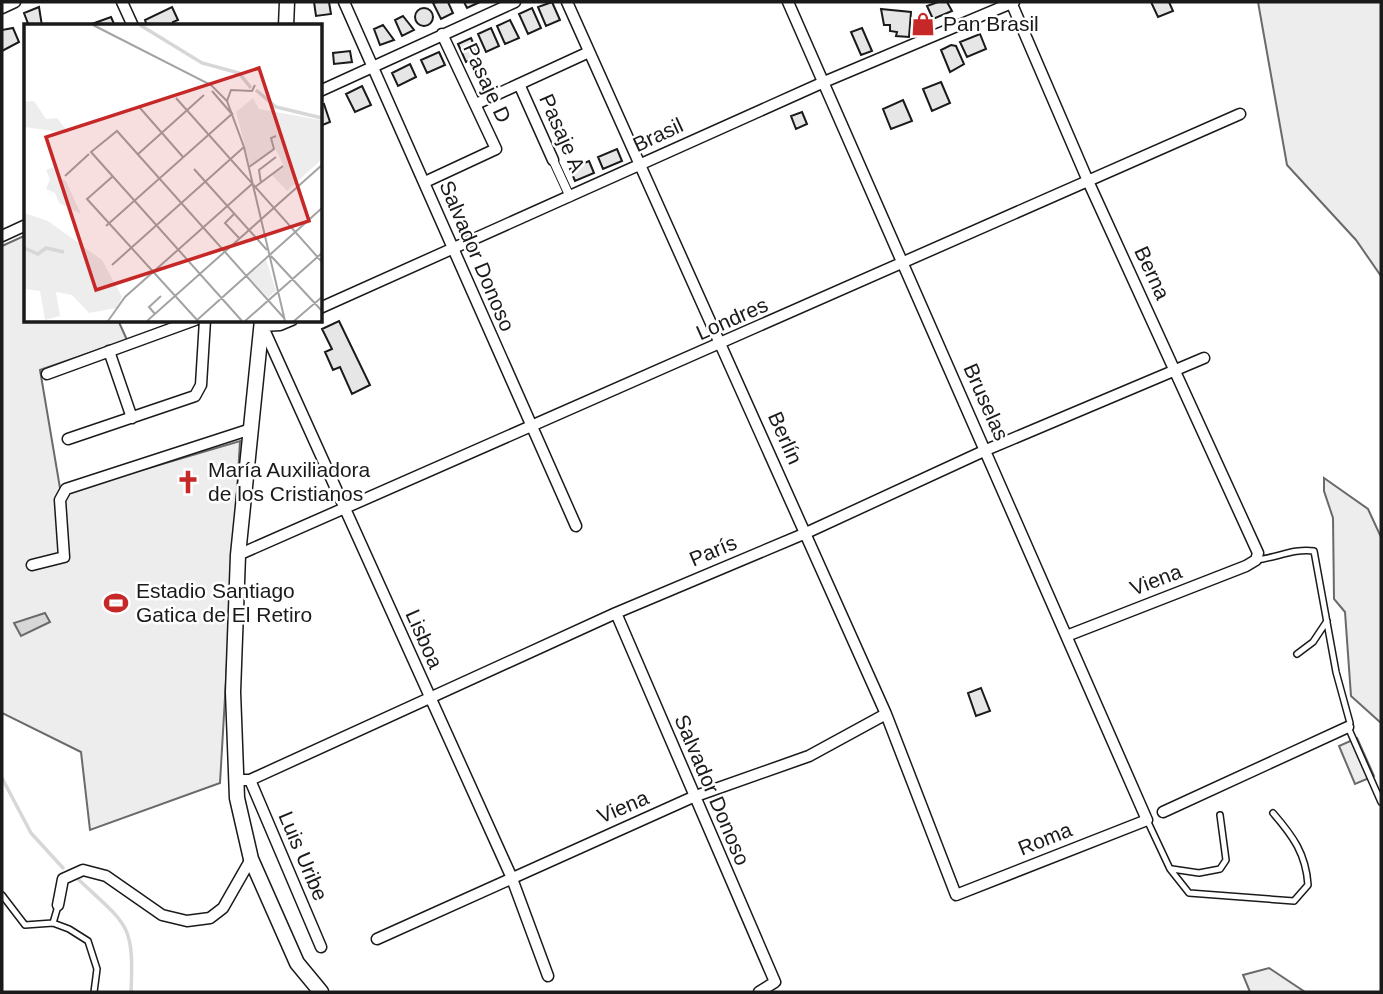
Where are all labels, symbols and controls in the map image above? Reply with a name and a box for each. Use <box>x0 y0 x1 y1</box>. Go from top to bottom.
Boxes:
shop icon: Pan Brasil <box>909 10 937 38</box>
place label: Pan Brasil <box>943 12 1039 35</box>
inset map <box>24 24 322 322</box>
street label: Pasaje D <box>459 39 516 126</box>
street label: Pasaje A <box>535 90 590 175</box>
street label: Brasil <box>629 113 686 156</box>
street label: Salvador Donoso <box>435 177 520 334</box>
street label: Berna <box>1130 243 1175 303</box>
street label: Londres <box>692 293 771 344</box>
street label: Bruselas <box>959 360 1014 444</box>
street label: Berlín <box>764 408 807 468</box>
place label: María Auxiliadora de los Cristianos <box>208 458 371 505</box>
church icon: María Auxiliadora de los Cristianos <box>174 468 202 496</box>
street label: París <box>686 530 740 571</box>
street label: Viena <box>1127 559 1185 600</box>
place label: Estadio Santiago Gatica de El Retiro <box>136 579 312 626</box>
sports icon: Estadio Santiago Gatica de El Retiro <box>102 589 130 617</box>
street label: Lisboa <box>401 606 448 672</box>
street label: Salvador Donoso <box>670 711 755 868</box>
street label: Viena <box>594 785 652 828</box>
street label: Luis Uribe <box>274 808 333 904</box>
street label: Roma <box>1015 817 1075 860</box>

